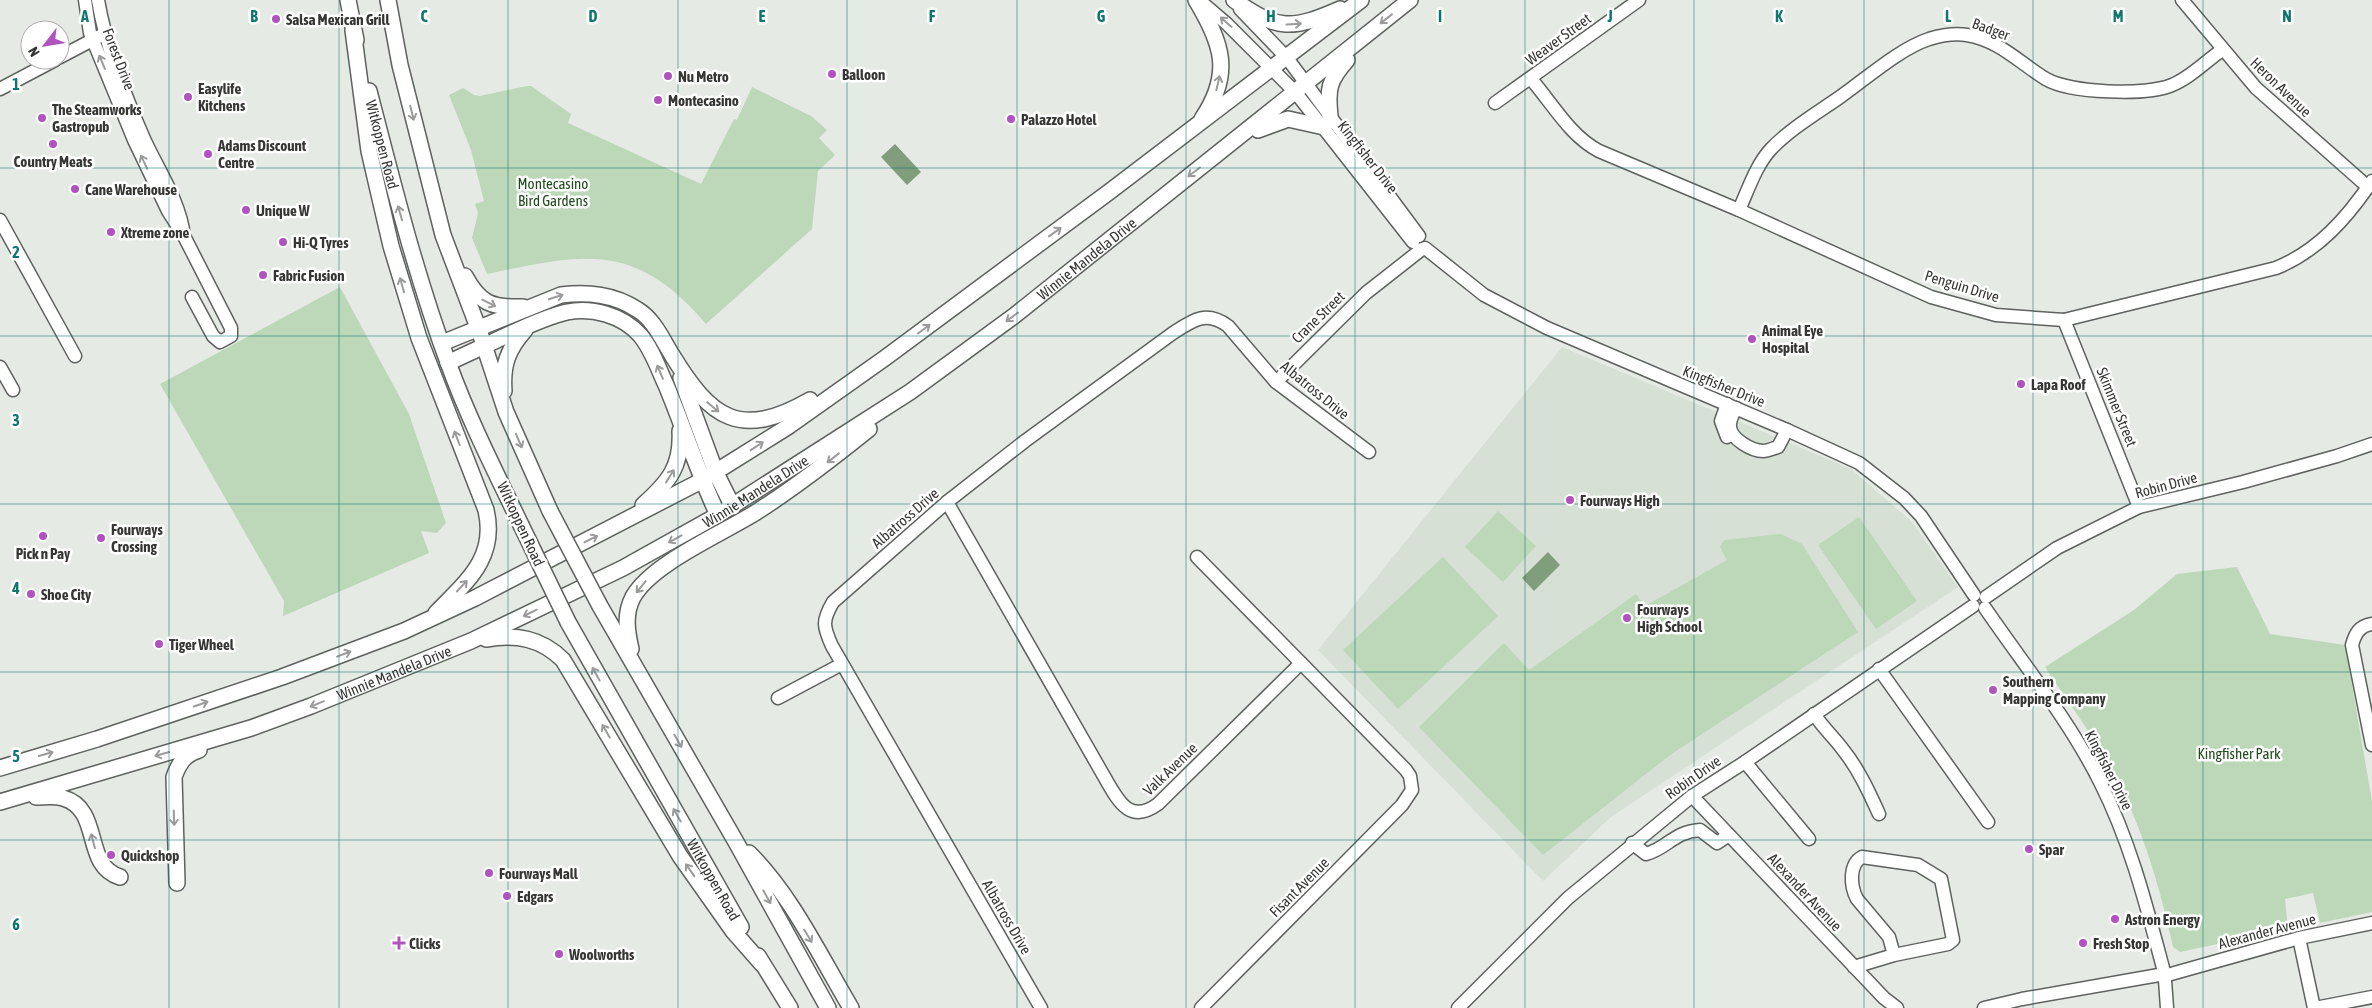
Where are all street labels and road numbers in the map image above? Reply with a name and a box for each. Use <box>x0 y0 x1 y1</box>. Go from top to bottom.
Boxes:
street label: Weaver Street <box>1522 10 1594 68</box>
street label: Badger <box>1970 14 2013 44</box>
street label: Forest Drive <box>99 26 139 92</box>
street label: Heron Avenue <box>2247 54 2315 120</box>
street label: Witkoppen Road <box>363 98 403 191</box>
street label: Kingfisher Drive <box>1334 117 1402 197</box>
street label: Winnie Mandela Drive <box>1033 214 1139 303</box>
street label: Penguin Drive <box>1923 267 2001 305</box>
street label: Crane Street <box>1288 288 1348 346</box>
street label: Albatross Drive <box>1277 357 1353 423</box>
street label: Kingfisher Drive <box>1680 362 1768 410</box>
street label: Skimmer Street <box>2093 365 2141 449</box>
street label: Winnie Mandela Drive <box>699 451 811 530</box>
street label: Robin Drive <box>2133 469 2199 501</box>
street label: Witkoppen Road <box>494 479 548 569</box>
street label: Albatross Drive <box>868 484 942 552</box>
street label: Winnie Mandela Drive <box>334 642 454 703</box>
street label: Kingfisher Drive <box>2082 727 2136 813</box>
street label: Valk Avenue <box>1140 739 1201 799</box>
street label: Robin Drive <box>1662 752 1724 802</box>
street label: Witkoppen Road <box>684 836 744 923</box>
street label: Alexander Avenue <box>1765 850 1845 935</box>
street label: Fisant Avenue <box>1266 854 1332 920</box>
street label: Albatross Drive <box>979 877 1035 957</box>
street label: Alexander Avenue <box>2216 910 2318 952</box>

